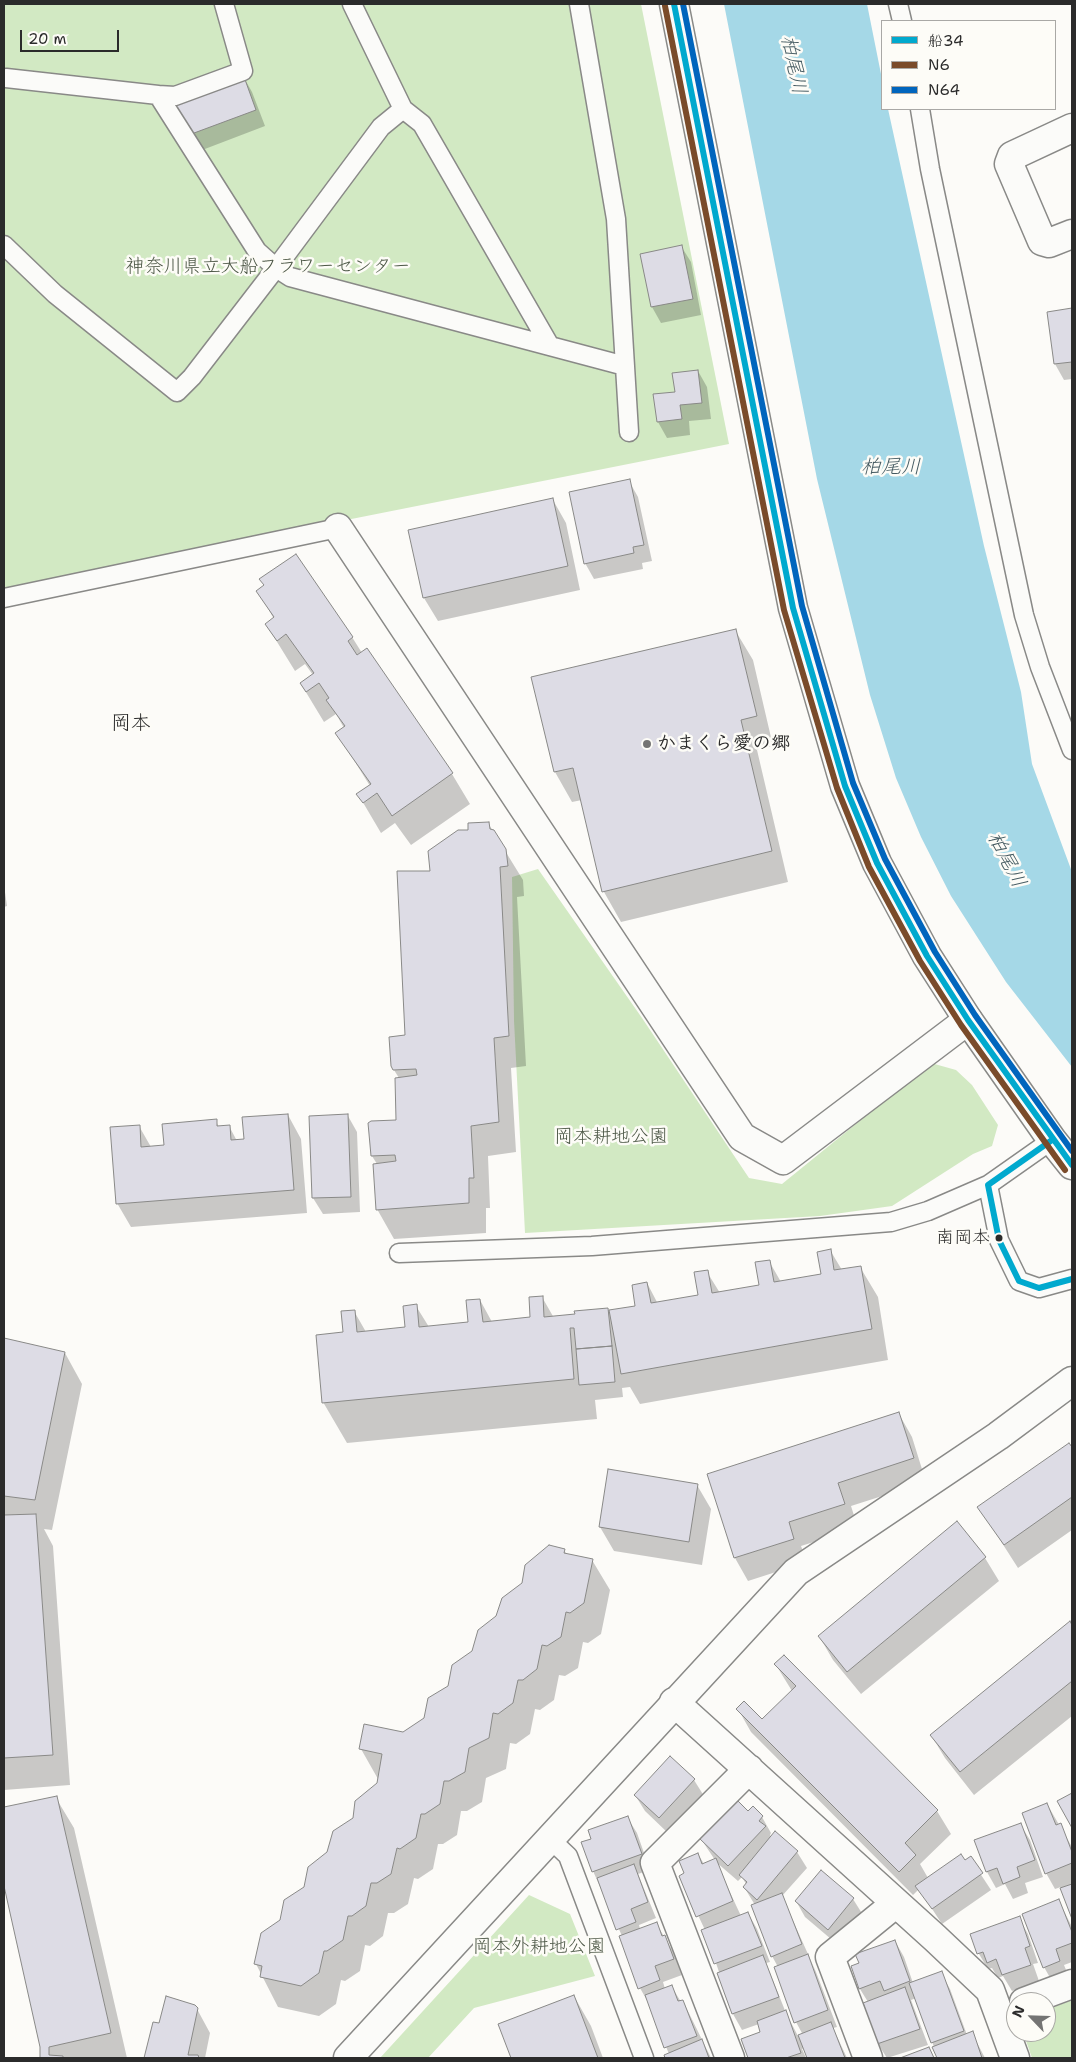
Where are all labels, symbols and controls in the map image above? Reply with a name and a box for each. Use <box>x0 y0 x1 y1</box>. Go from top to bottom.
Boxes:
scale bar <box>22 20 121 52</box>
legend <box>881 20 1056 110</box>
text: 20 m <box>28 29 67 49</box>
text: 船34 <box>928 31 963 51</box>
water label: 柏尾川 <box>775 33 811 97</box>
text: N6 <box>928 55 950 75</box>
text: N64 <box>928 80 960 100</box>
park label: 神奈川県立大船フラワーセンター <box>126 256 410 278</box>
water label: 柏尾川 <box>861 456 921 480</box>
district label: 岡本 <box>111 712 151 736</box>
place label: かまくら愛の郷 <box>657 733 790 755</box>
marker: かまくら愛の郷 <box>641 738 653 750</box>
water label: 柏尾川 <box>982 828 1030 892</box>
park label: 岡本耕地公園 <box>554 1126 668 1148</box>
place label: 南岡本 <box>936 1227 990 1249</box>
marker: 南岡本 <box>994 1233 1004 1243</box>
park label: 岡本外耕地公園 <box>473 1936 605 1958</box>
north arrow <box>1006 1992 1056 2042</box>
text: N <box>1008 2003 1029 2020</box>

